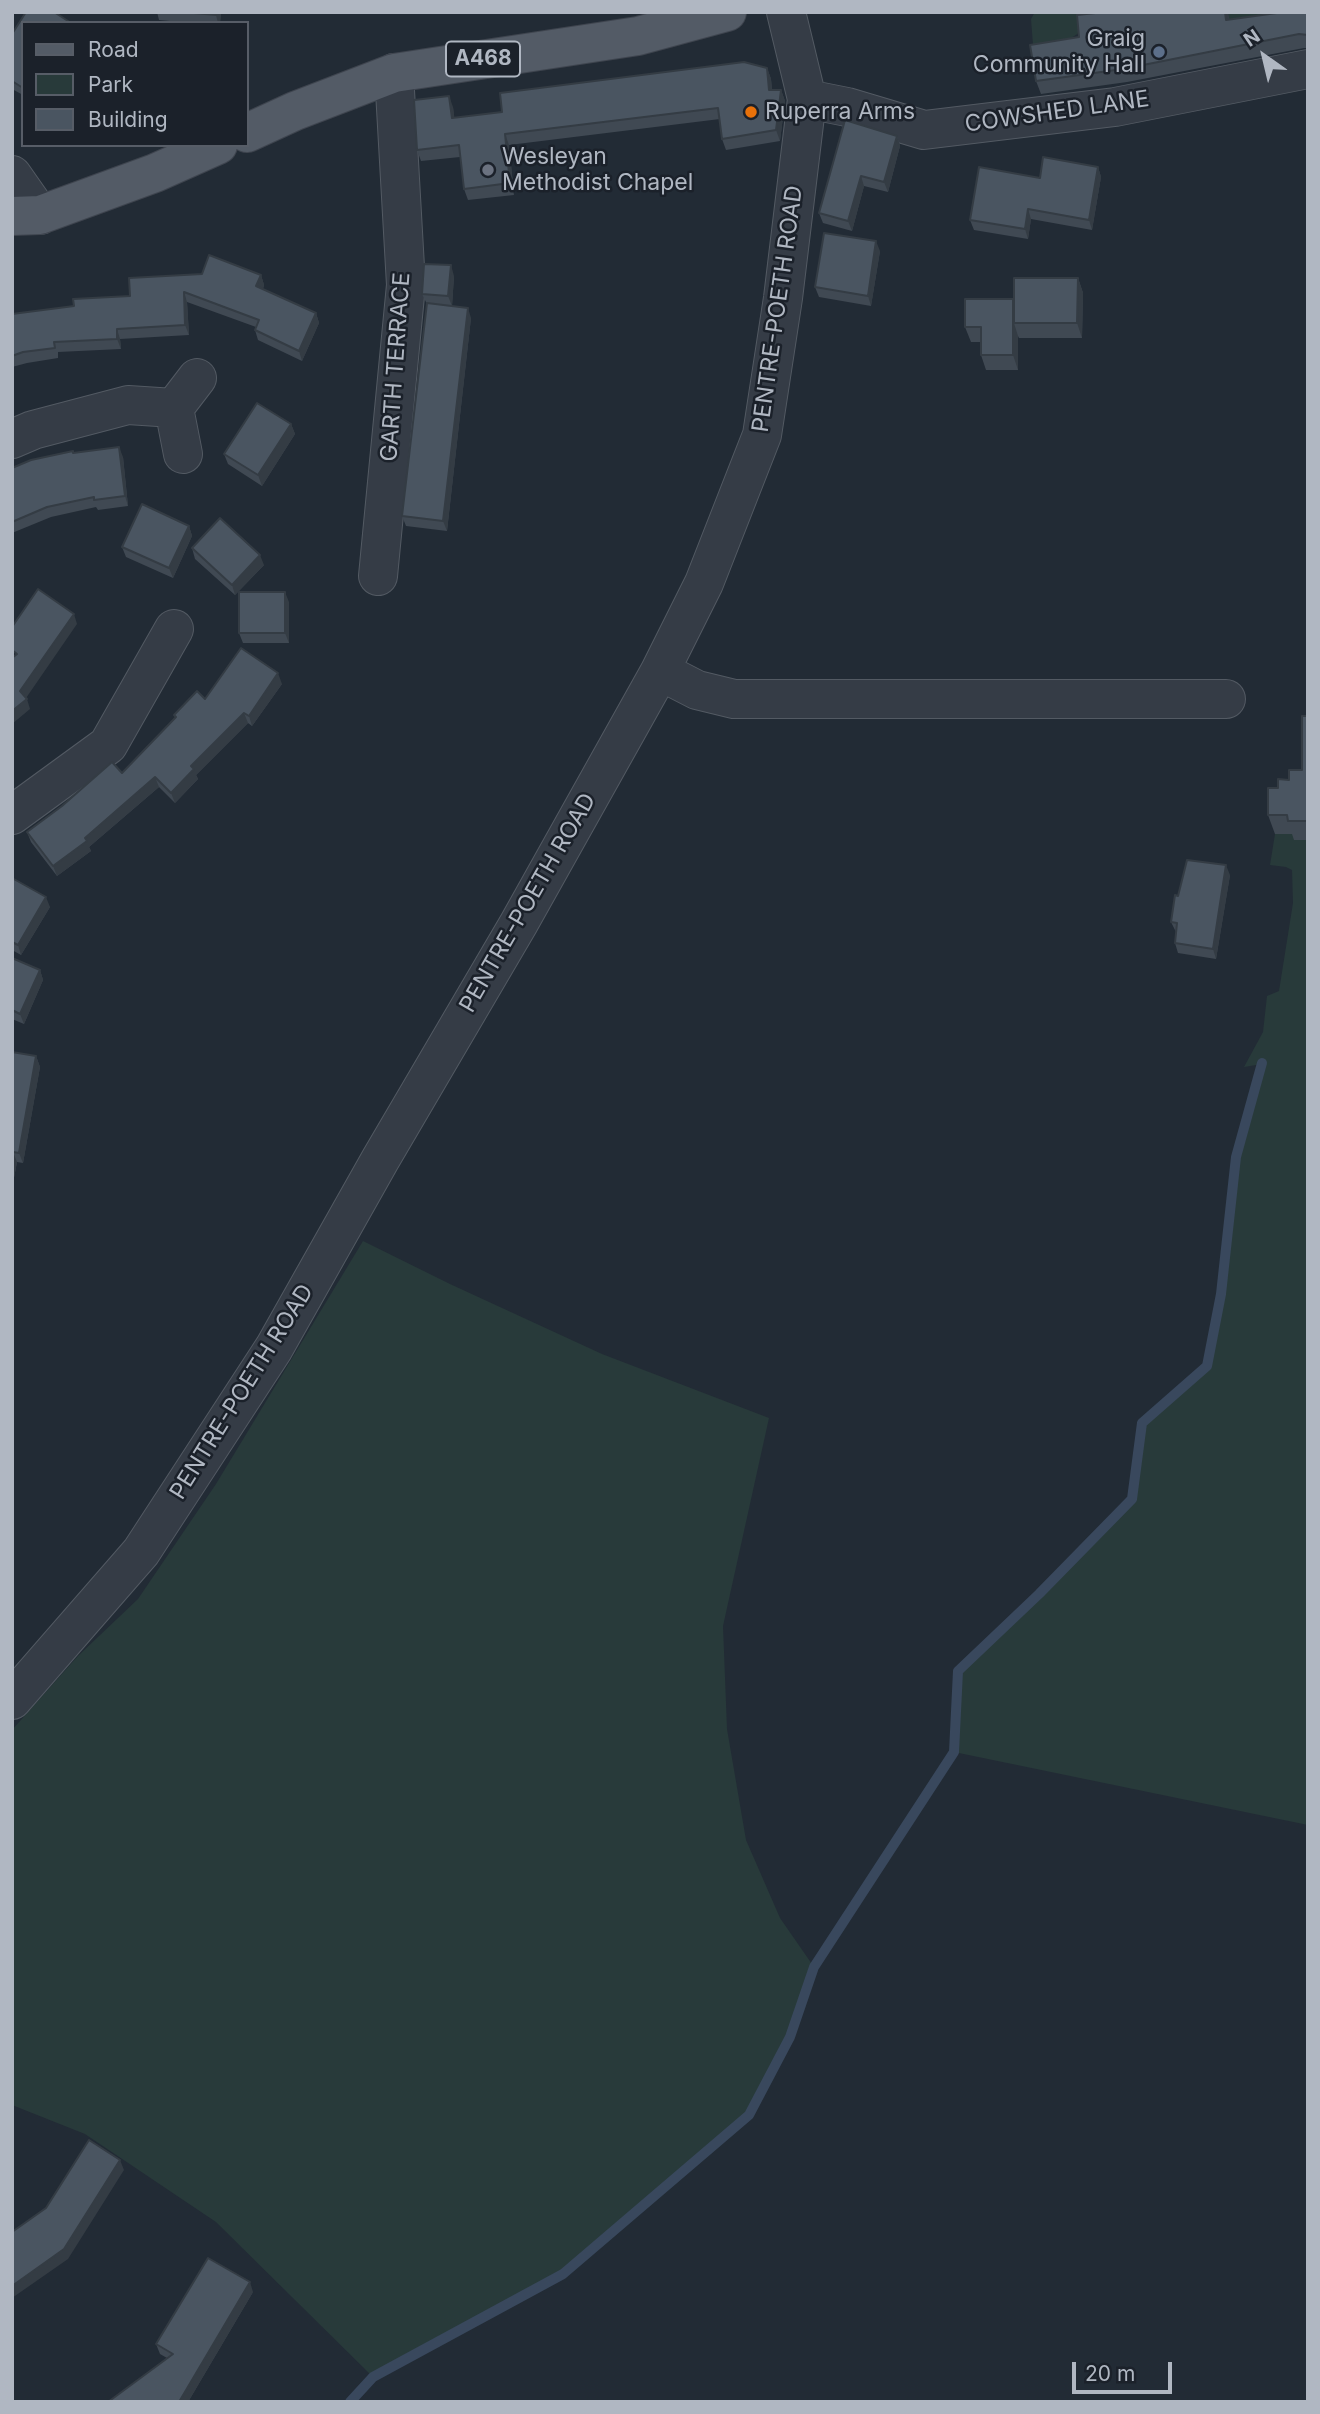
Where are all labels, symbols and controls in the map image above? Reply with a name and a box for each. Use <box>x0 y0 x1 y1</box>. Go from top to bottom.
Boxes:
legend <box>21 21 248 147</box>
north arrow <box>1229 21 1299 91</box>
place label: Graig Community Hall <box>973 25 1145 79</box>
text: N <box>1240 25 1264 52</box>
text: Road <box>88 37 139 62</box>
road number: A468 <box>446 42 520 76</box>
marker: Graig Community Hall <box>1151 44 1167 60</box>
text: Park <box>88 72 133 97</box>
street label: COWSHED LANE <box>963 85 1151 139</box>
place label: Ruperra Arms <box>765 98 915 126</box>
marker: Ruperra Arms <box>743 104 759 120</box>
text: Building <box>88 107 168 132</box>
place label: Wesleyan Methodist Chapel <box>502 143 693 197</box>
marker: Wesleyan Methodist Chapel <box>480 162 496 178</box>
street label: PENTRE-POETH ROAD <box>747 184 809 434</box>
street label: GARTH TERRACE <box>376 271 416 463</box>
street label: PENTRE-POETH ROAD <box>454 789 602 1017</box>
street label: PENTRE-POETH ROAD <box>164 1279 320 1505</box>
scale bar <box>1075 2348 1175 2392</box>
text: 20 m <box>1085 2361 1135 2386</box>

